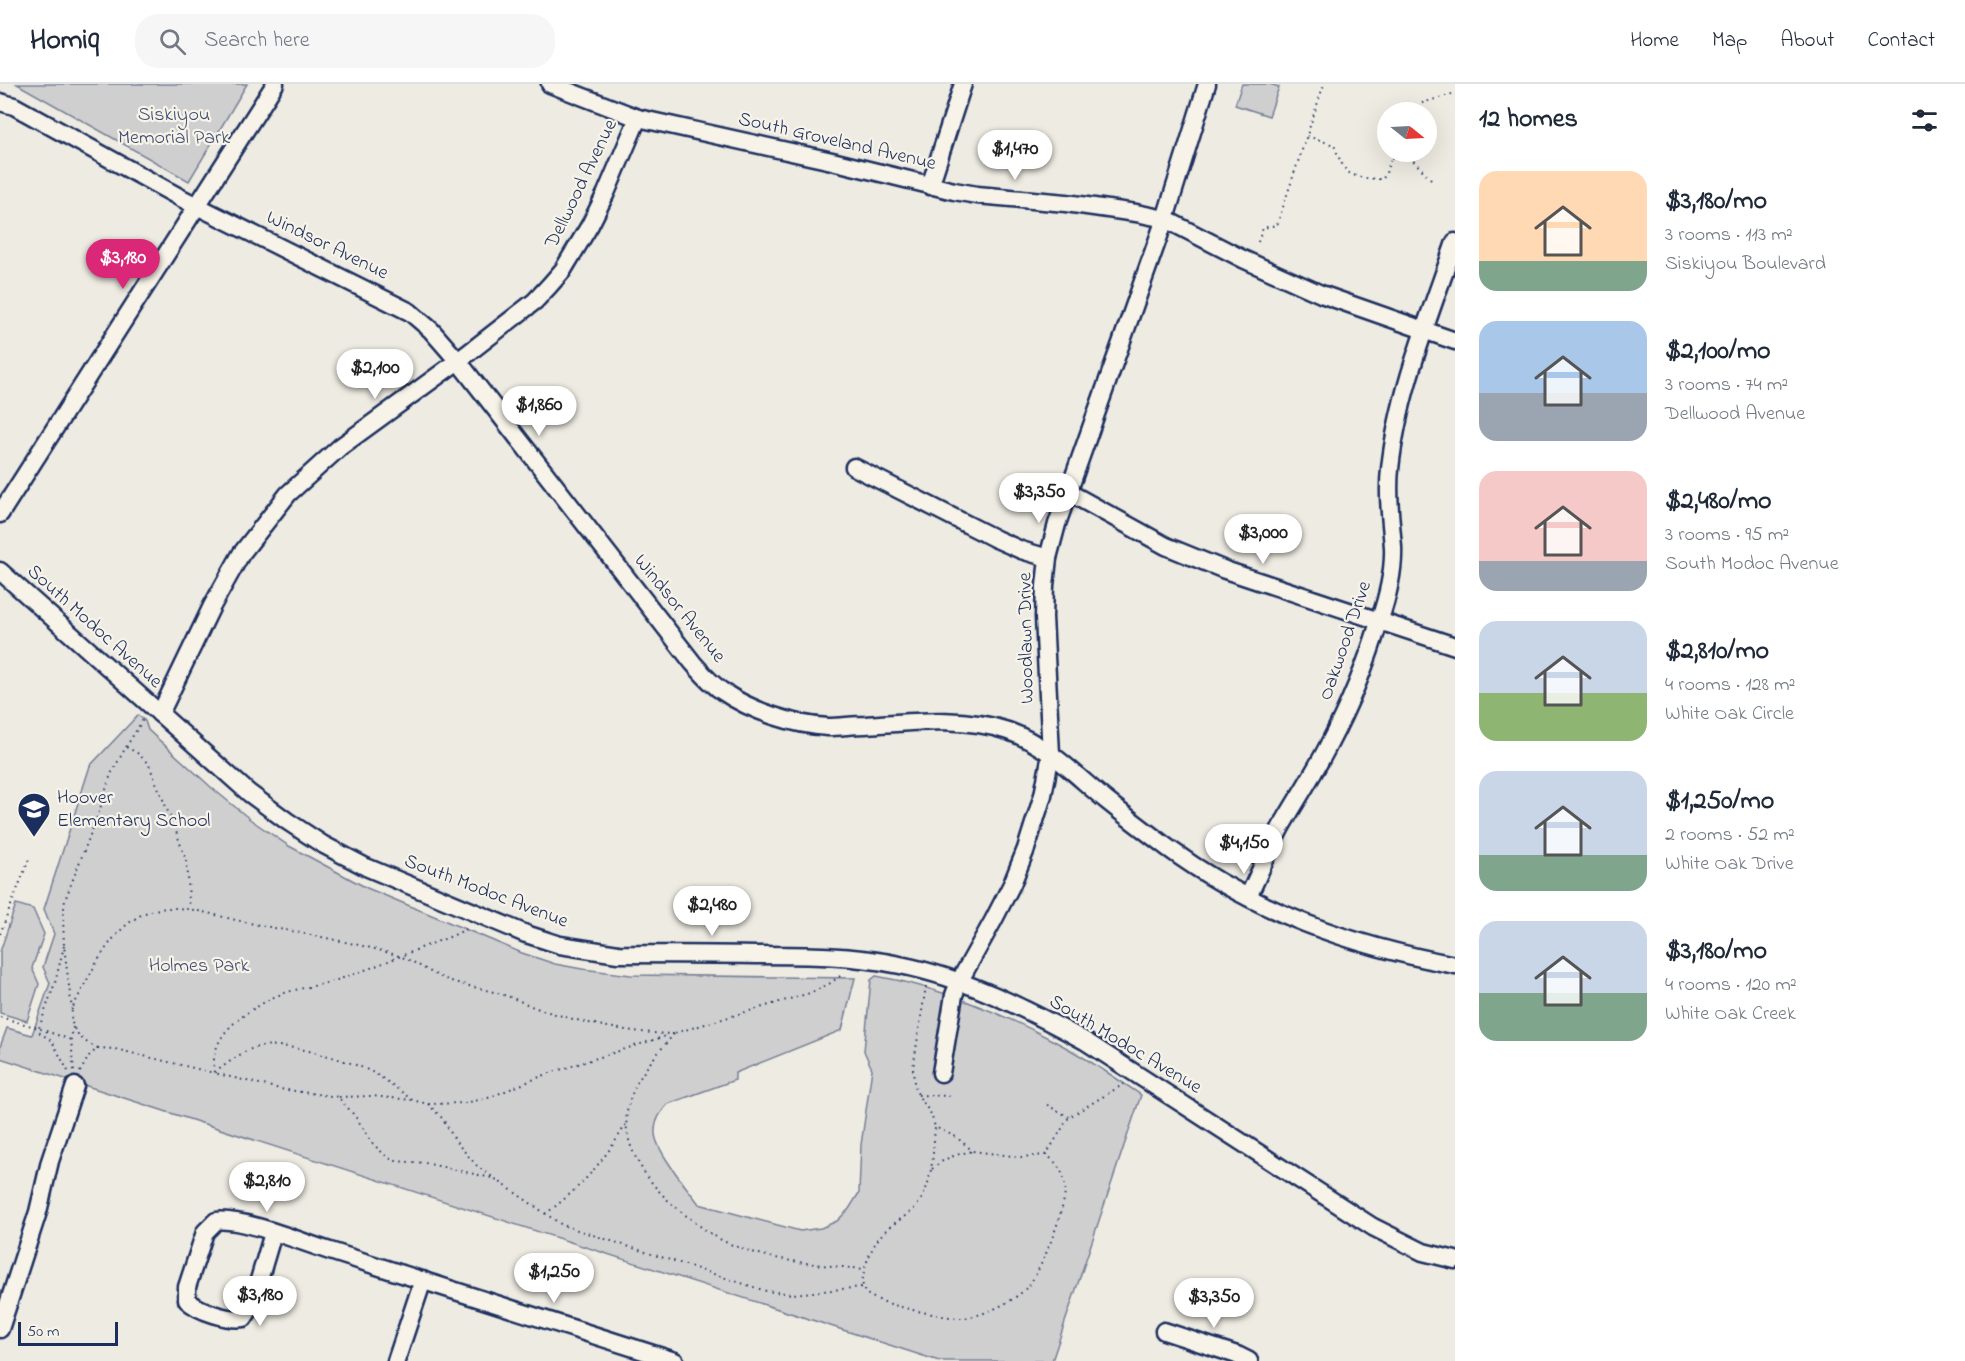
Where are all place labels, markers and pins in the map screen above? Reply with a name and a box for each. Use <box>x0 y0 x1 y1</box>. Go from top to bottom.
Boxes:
pin: $1,470 <box>966 130 1064 181</box>
pin: $3,180 <box>74 239 172 290</box>
pin: $2,100 <box>326 349 424 400</box>
pin: $1,860 <box>490 386 588 437</box>
pin: $3,350 <box>990 473 1088 524</box>
pin: $3,000 <box>1214 514 1312 565</box>
place label: Hoover Elementary School <box>57 784 210 836</box>
school or university icon: Hoover Elementary School <box>16 791 52 838</box>
pin: $4,150 <box>1195 824 1293 875</box>
pin: $2,480 <box>663 886 761 937</box>
pin: $2,810 <box>218 1162 316 1213</box>
pin: $1,250 <box>505 1253 603 1304</box>
pin: $3,180 <box>211 1276 309 1327</box>
pin: $3,350 <box>1165 1278 1263 1329</box>

